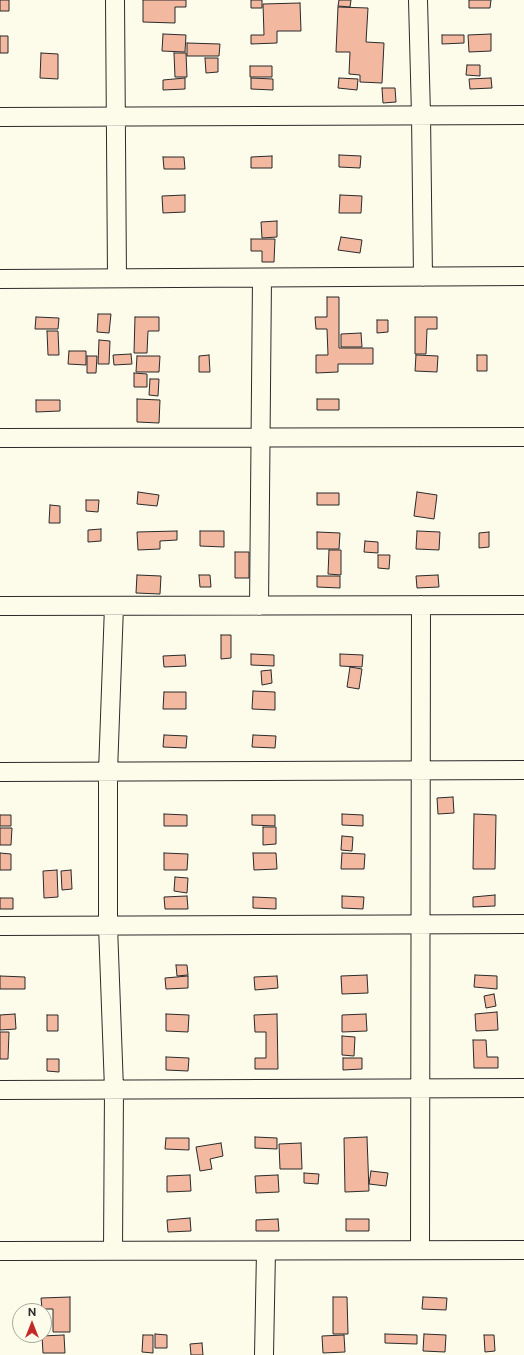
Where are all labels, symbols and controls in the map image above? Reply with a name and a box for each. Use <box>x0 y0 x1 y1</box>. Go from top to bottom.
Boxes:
north arrow <box>12 1303 52 1343</box>
text: N <box>28 1306 36 1318</box>

